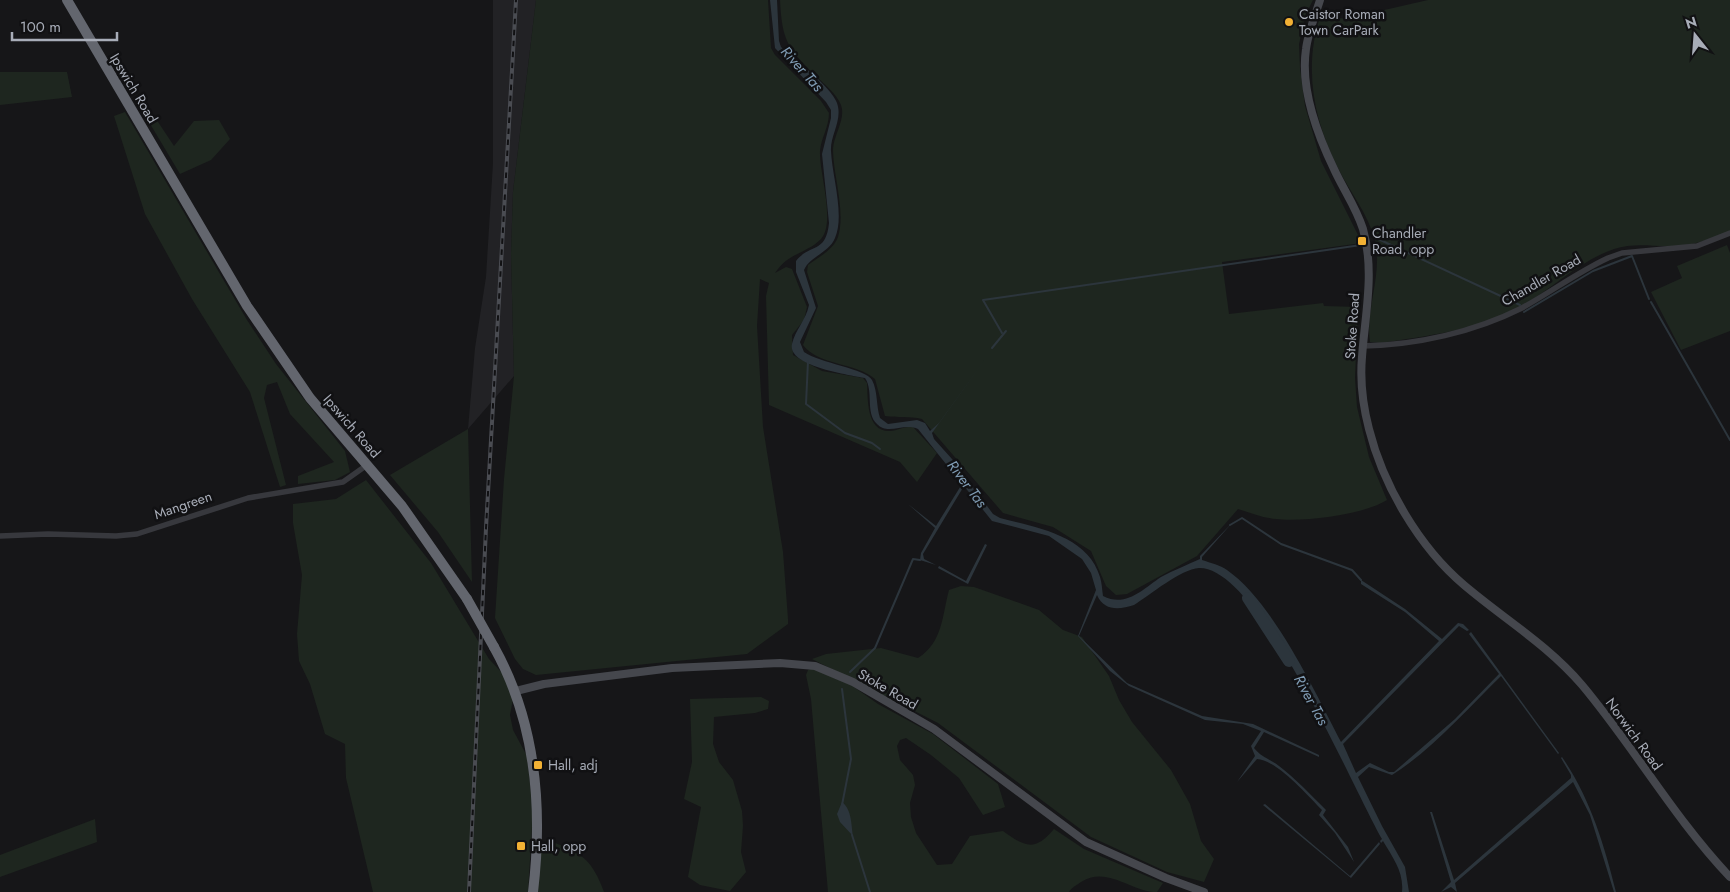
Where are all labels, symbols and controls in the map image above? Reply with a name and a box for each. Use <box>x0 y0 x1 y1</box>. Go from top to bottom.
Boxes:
place label: Caistor Roman Town CarPark <box>1299 4 1385 40</box>
scale bar <box>12 10 118 42</box>
north arrow <box>1670 10 1720 60</box>
text: N <box>1683 11 1699 34</box>
text: 100 m <box>20 16 61 38</box>
marker: Caistor Roman Town CarPark <box>1283 16 1295 28</box>
water label: River Tas <box>776 41 829 97</box>
street label: Ipswich Road <box>105 49 163 127</box>
place label: Chandler Road, opp <box>1372 223 1434 259</box>
marker: Chandler Road, opp <box>1356 235 1368 247</box>
street label: Chandler Road <box>1498 249 1584 311</box>
street label: Stoke Road <box>1340 292 1364 360</box>
street label: Ipswich Road <box>319 390 385 462</box>
water label: River Tas <box>942 456 992 513</box>
street label: Mangreen <box>151 486 215 524</box>
street label: Stoke Road <box>854 664 922 714</box>
water label: River Tas <box>1288 671 1334 729</box>
street label: Norwich Road <box>1601 694 1667 774</box>
place label: Hall, adj <box>548 755 598 775</box>
marker: Hall, adj <box>532 759 544 771</box>
place label: Hall, opp <box>531 836 586 856</box>
marker: Hall, opp <box>515 840 527 852</box>

